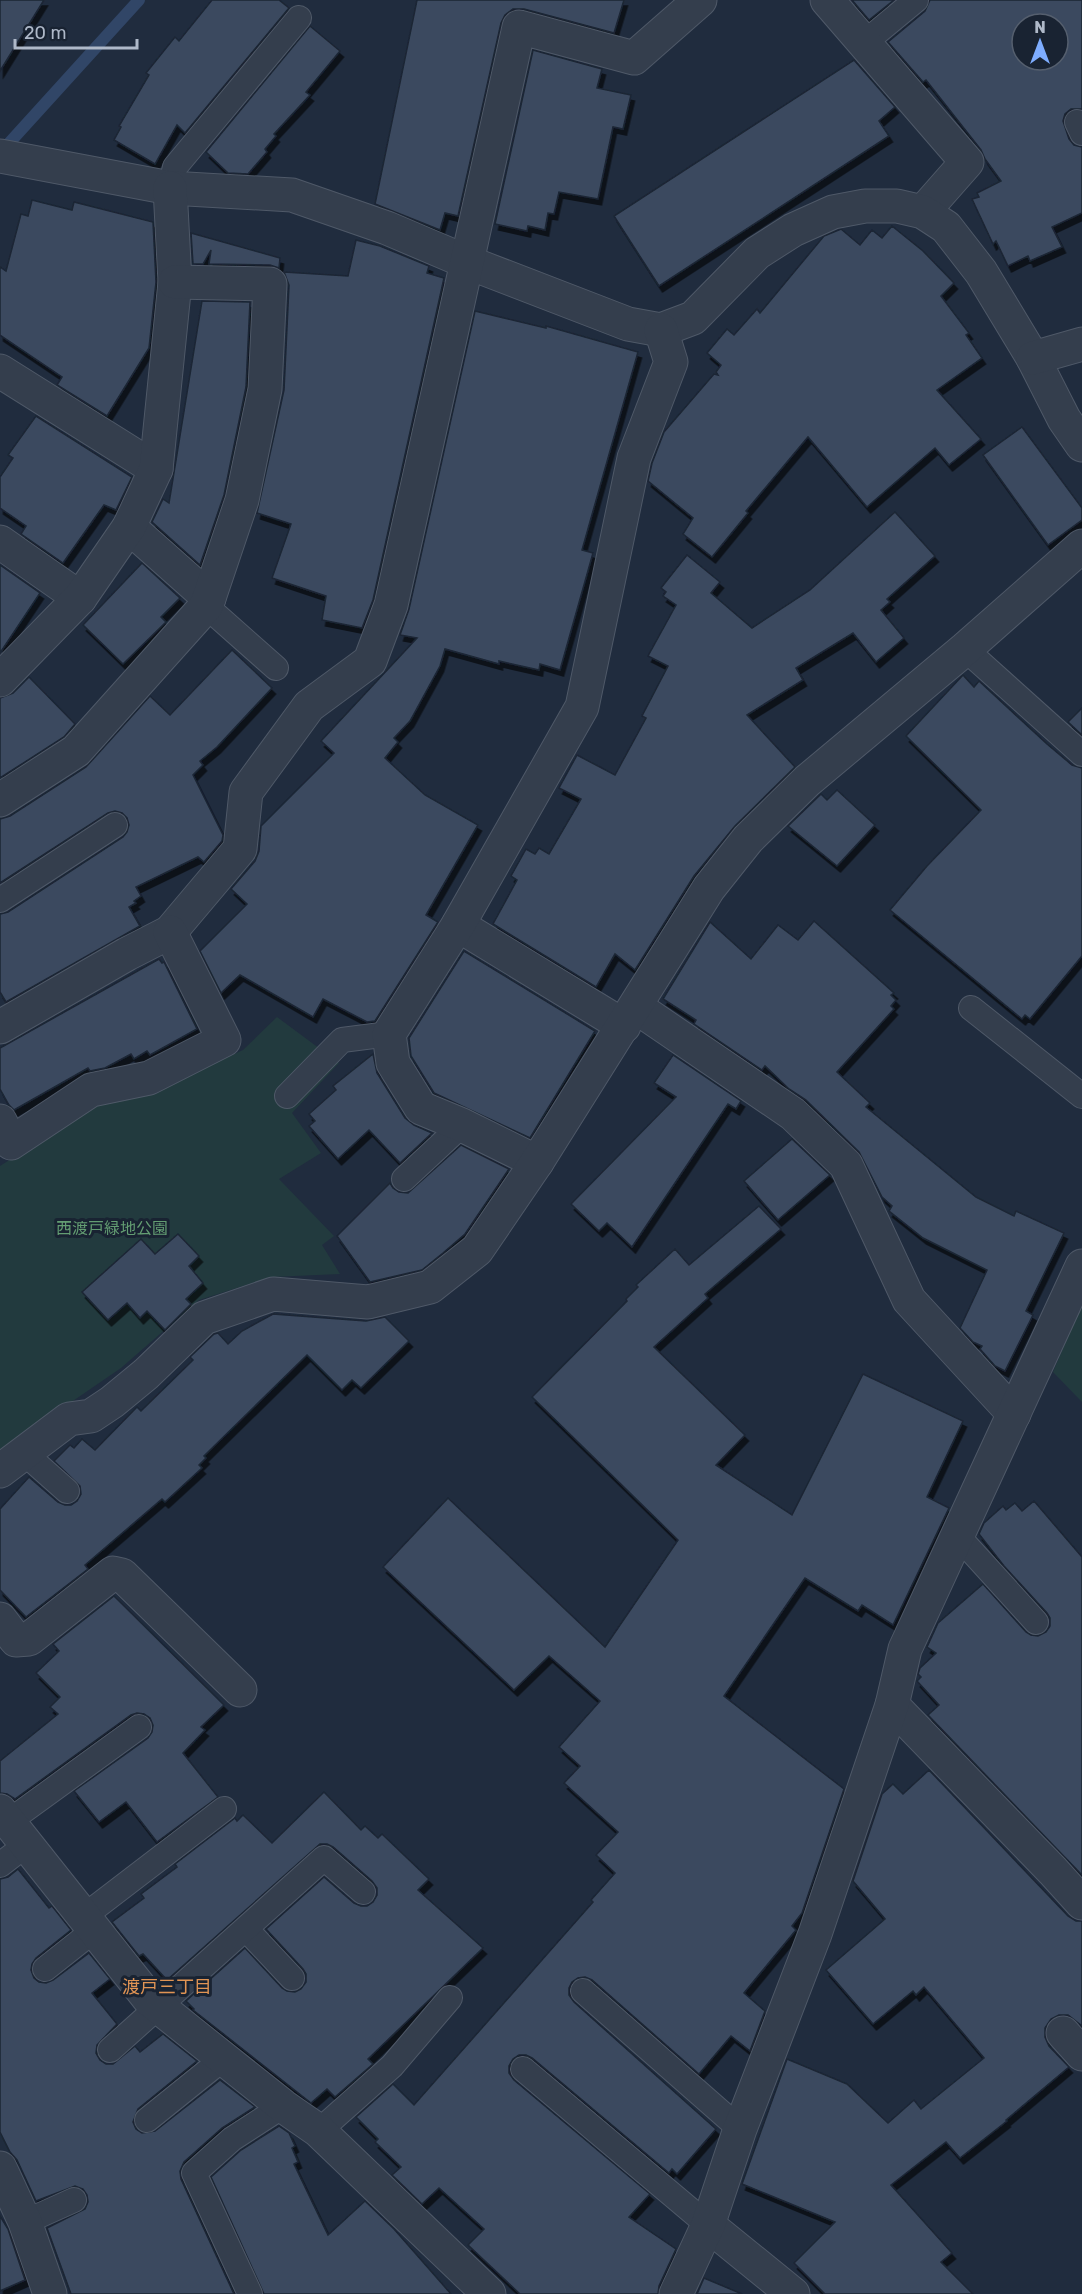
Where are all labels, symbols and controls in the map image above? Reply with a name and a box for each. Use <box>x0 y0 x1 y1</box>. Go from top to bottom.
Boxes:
scale bar <box>15 12 136 50</box>
north arrow <box>1010 12 1070 72</box>
text: N <box>1034 18 1046 37</box>
text: 20 m <box>24 22 66 44</box>
park label: 西渡戸緑地公園 <box>56 1219 168 1238</box>
district label: 渡戸三丁目 <box>122 1976 212 1998</box>

